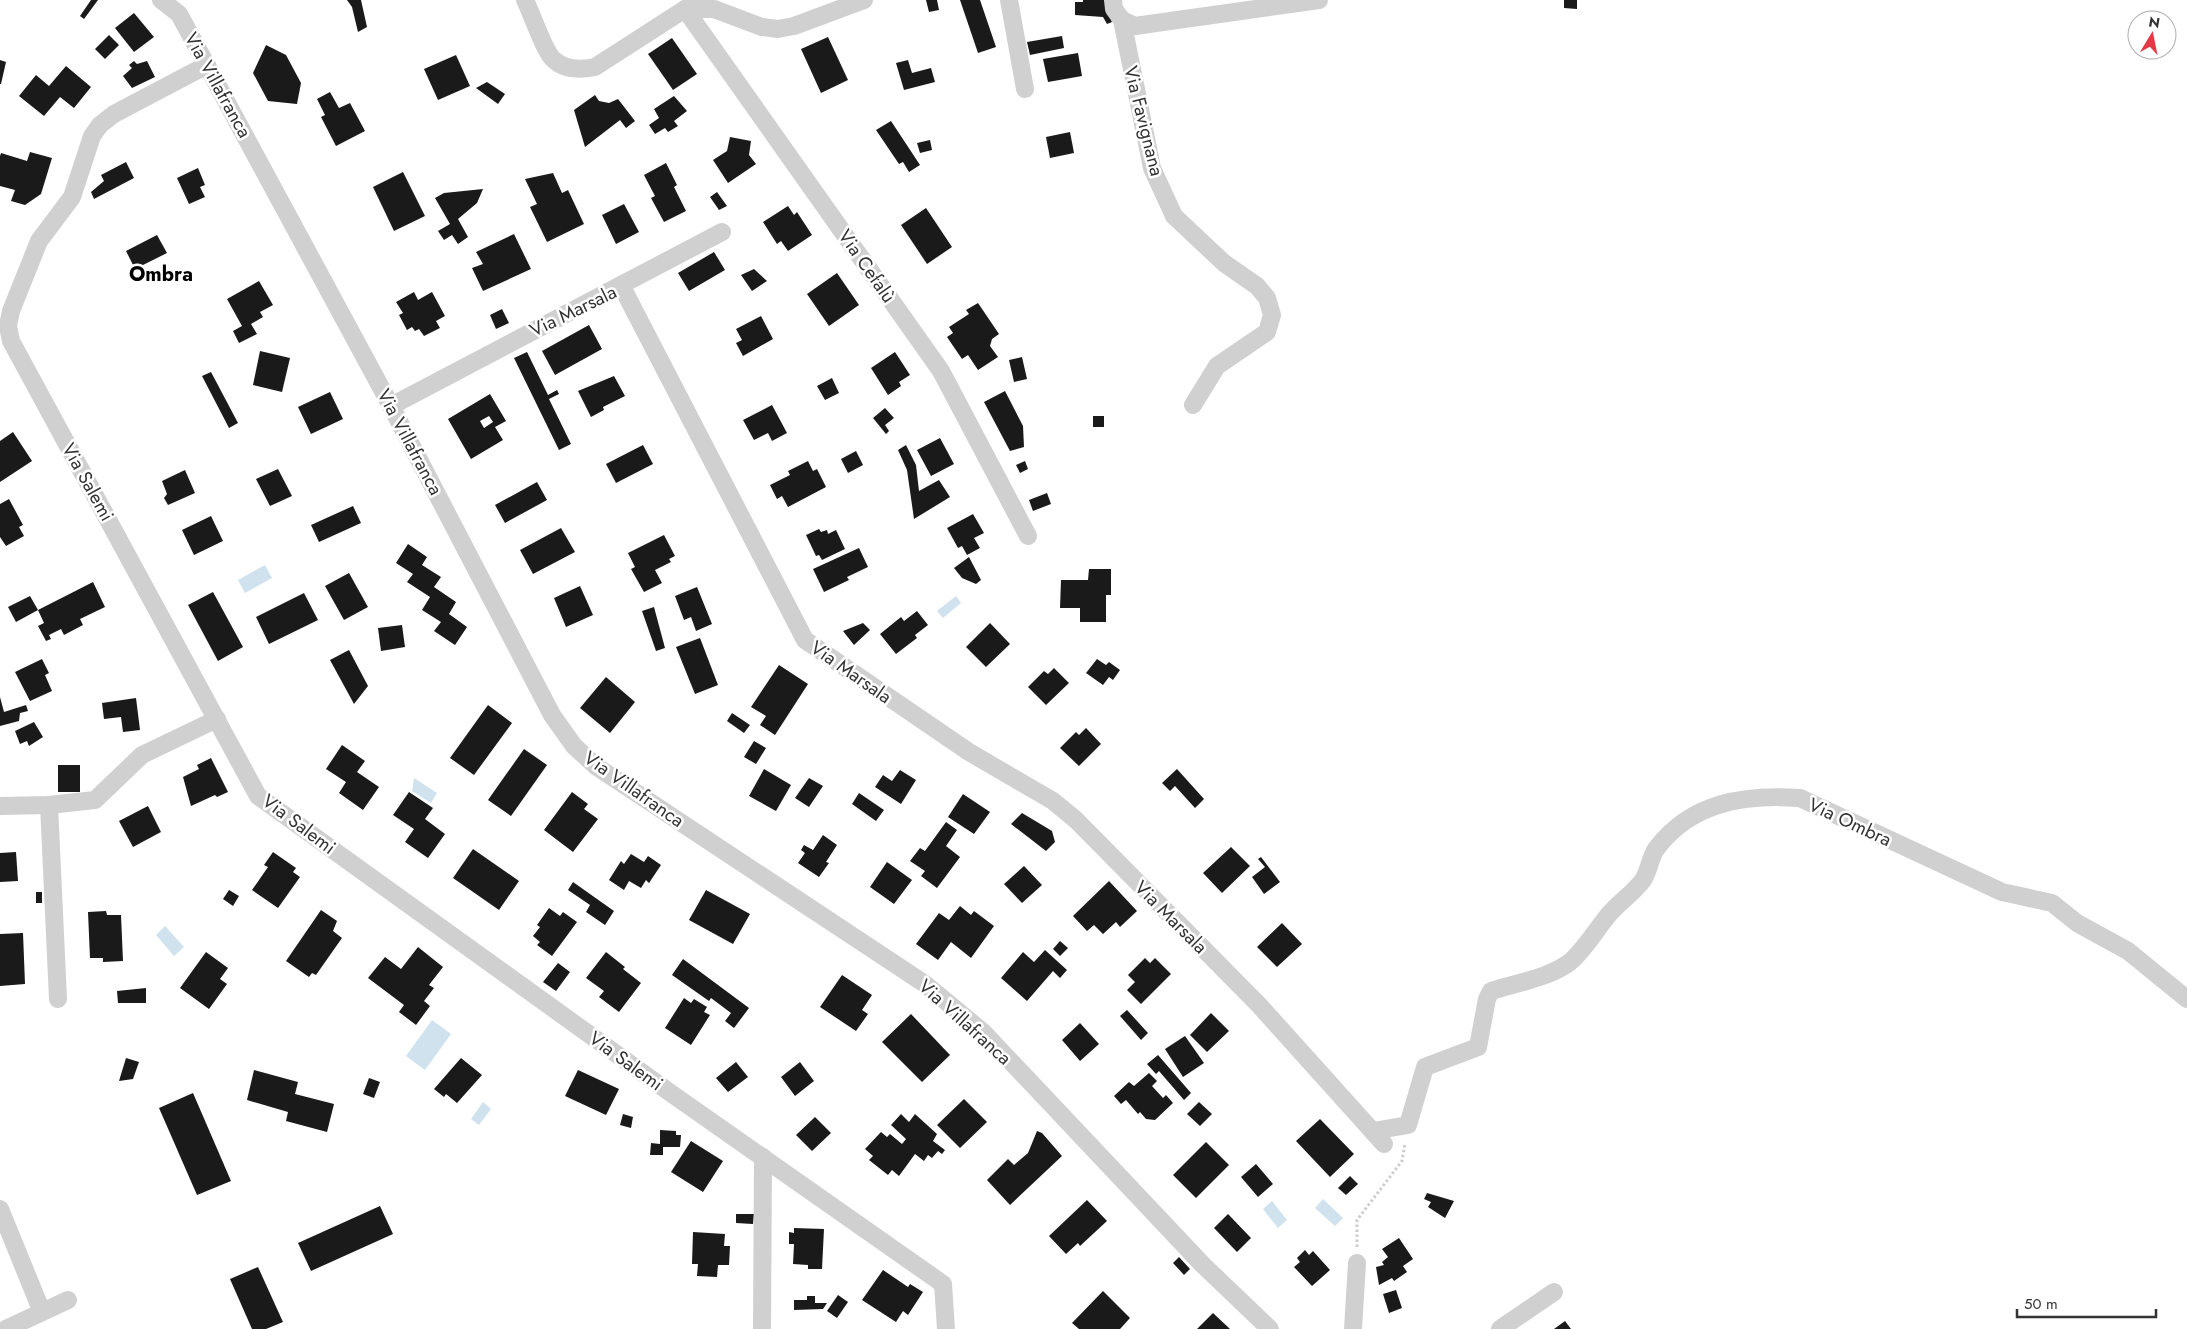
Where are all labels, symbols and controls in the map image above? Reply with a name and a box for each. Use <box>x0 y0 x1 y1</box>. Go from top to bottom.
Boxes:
north arrow <box>2127 10 2177 60</box>
text: N <box>2147 11 2161 33</box>
street label: Via Villafranca <box>178 27 258 143</box>
street label: Via Favignana <box>1117 63 1171 179</box>
street label: Via Cefalù <box>832 224 902 308</box>
district label: Ombra <box>129 260 193 289</box>
street label: Via Marsala <box>525 278 621 344</box>
street label: Via Villafranca <box>371 384 449 500</box>
street label: Via Salemi <box>55 438 121 526</box>
street label: Via Marsala <box>805 634 897 710</box>
street label: Via Villafranca <box>578 744 690 834</box>
street label: Via Salemi <box>257 787 341 861</box>
street label: Via Ombra <box>1804 791 1896 853</box>
street label: Via Marsala <box>1128 874 1214 960</box>
street label: Via Villafranca <box>913 973 1017 1071</box>
street label: Via Salemi <box>583 1025 669 1097</box>
scale bar <box>2017 1286 2156 1318</box>
text: 50 m <box>2024 1293 2058 1315</box>

